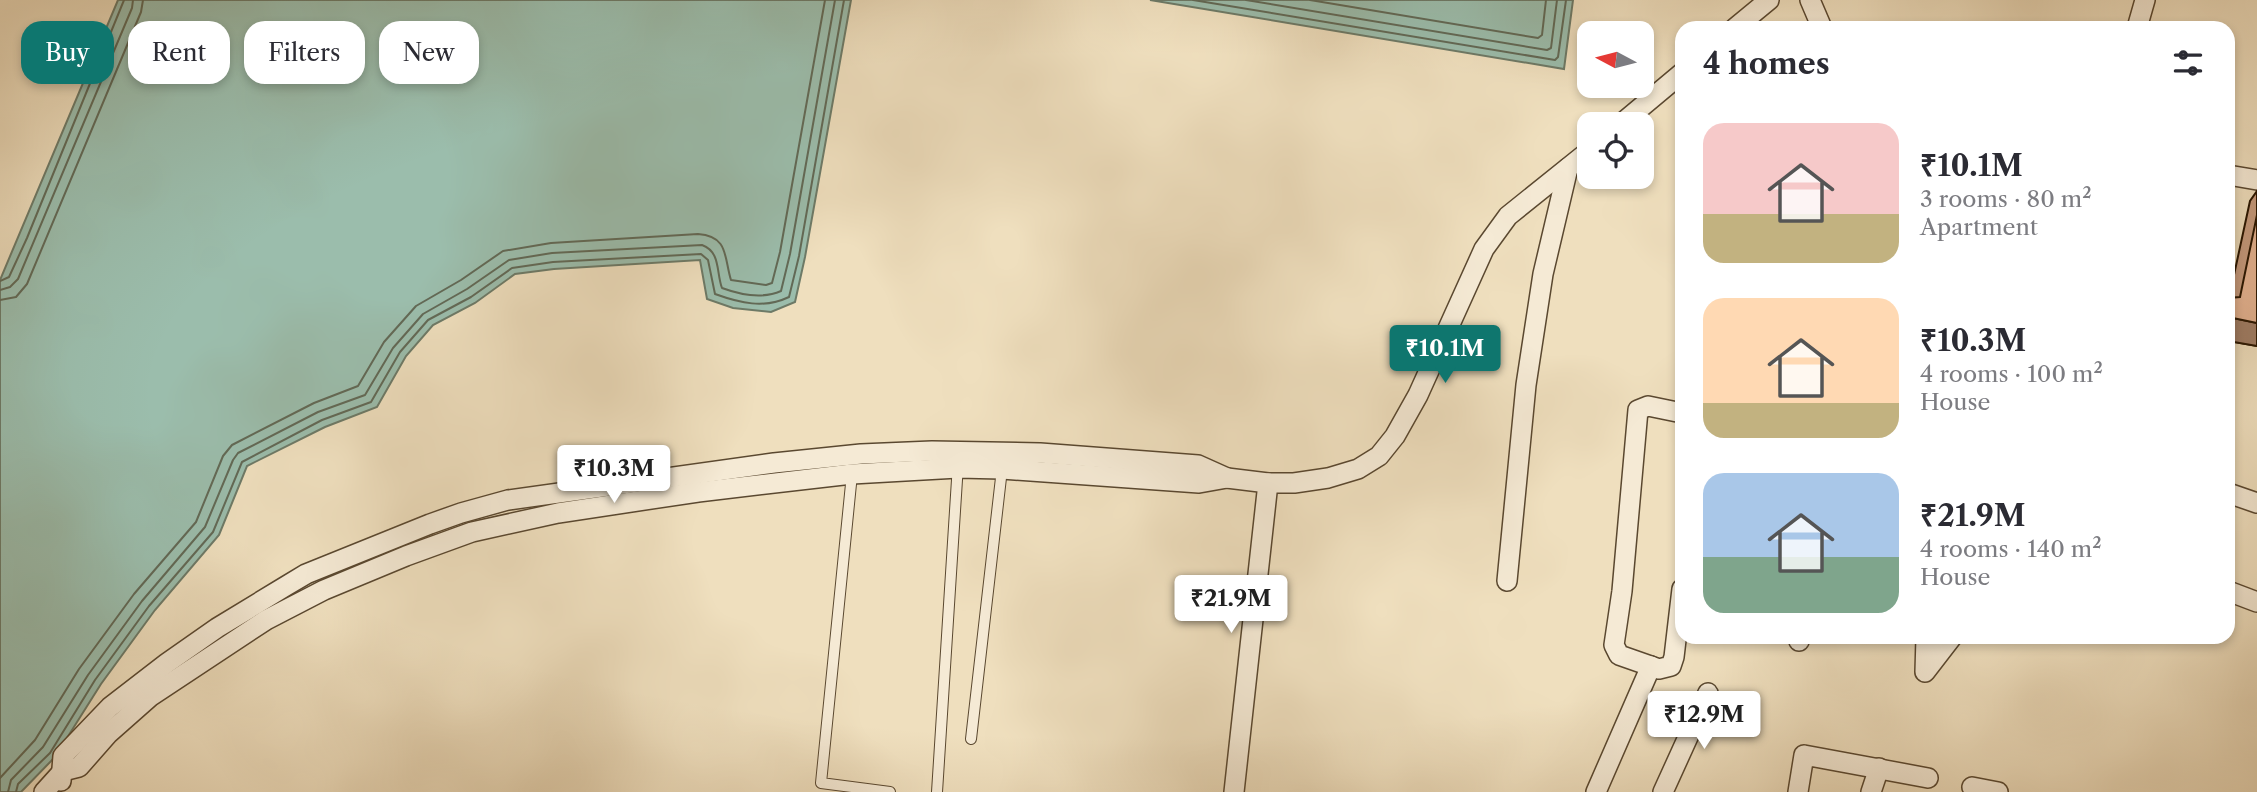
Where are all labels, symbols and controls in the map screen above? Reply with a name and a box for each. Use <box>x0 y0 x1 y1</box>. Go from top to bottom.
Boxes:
chip: Buy <box>21 21 114 84</box>
chip: Rent <box>128 21 230 84</box>
chip: Filters <box>244 21 365 84</box>
chip: New <box>379 21 479 84</box>
north arrow <box>1577 21 1654 98</box>
map controls <box>1577 21 1654 189</box>
icon: filters <box>2169 44 2207 82</box>
text: 4 homes <box>1703 45 1830 82</box>
button: locate <box>1577 112 1654 189</box>
text: ₹10.1M <box>1920 147 2023 184</box>
icon: home <box>1759 151 1843 235</box>
text: 3 rooms · 80 m² <box>1920 185 2092 213</box>
text: Apartment <box>1920 213 2038 241</box>
text: ₹10.3M <box>1920 322 2026 359</box>
pin: ₹10.1M <box>1388 326 1502 385</box>
icon: home <box>1759 326 1843 410</box>
text: ₹10.1M <box>1406 334 1484 362</box>
text: 4 rooms · 100 m² <box>1920 360 2103 388</box>
text: House <box>1920 388 1990 416</box>
pin: ₹10.3M <box>557 446 671 505</box>
text: ₹10.3M <box>573 454 655 482</box>
text: ₹21.9M <box>1920 497 2026 534</box>
icon: home <box>1759 501 1843 585</box>
text: 4 rooms · 140 m² <box>1920 535 2102 563</box>
text: House <box>1920 563 1990 591</box>
pin: ₹21.9M <box>1174 576 1288 635</box>
text: ₹21.9M <box>1190 584 1272 612</box>
pin: ₹12.9M <box>1647 692 1761 751</box>
text: ₹12.9M <box>1663 700 1745 728</box>

